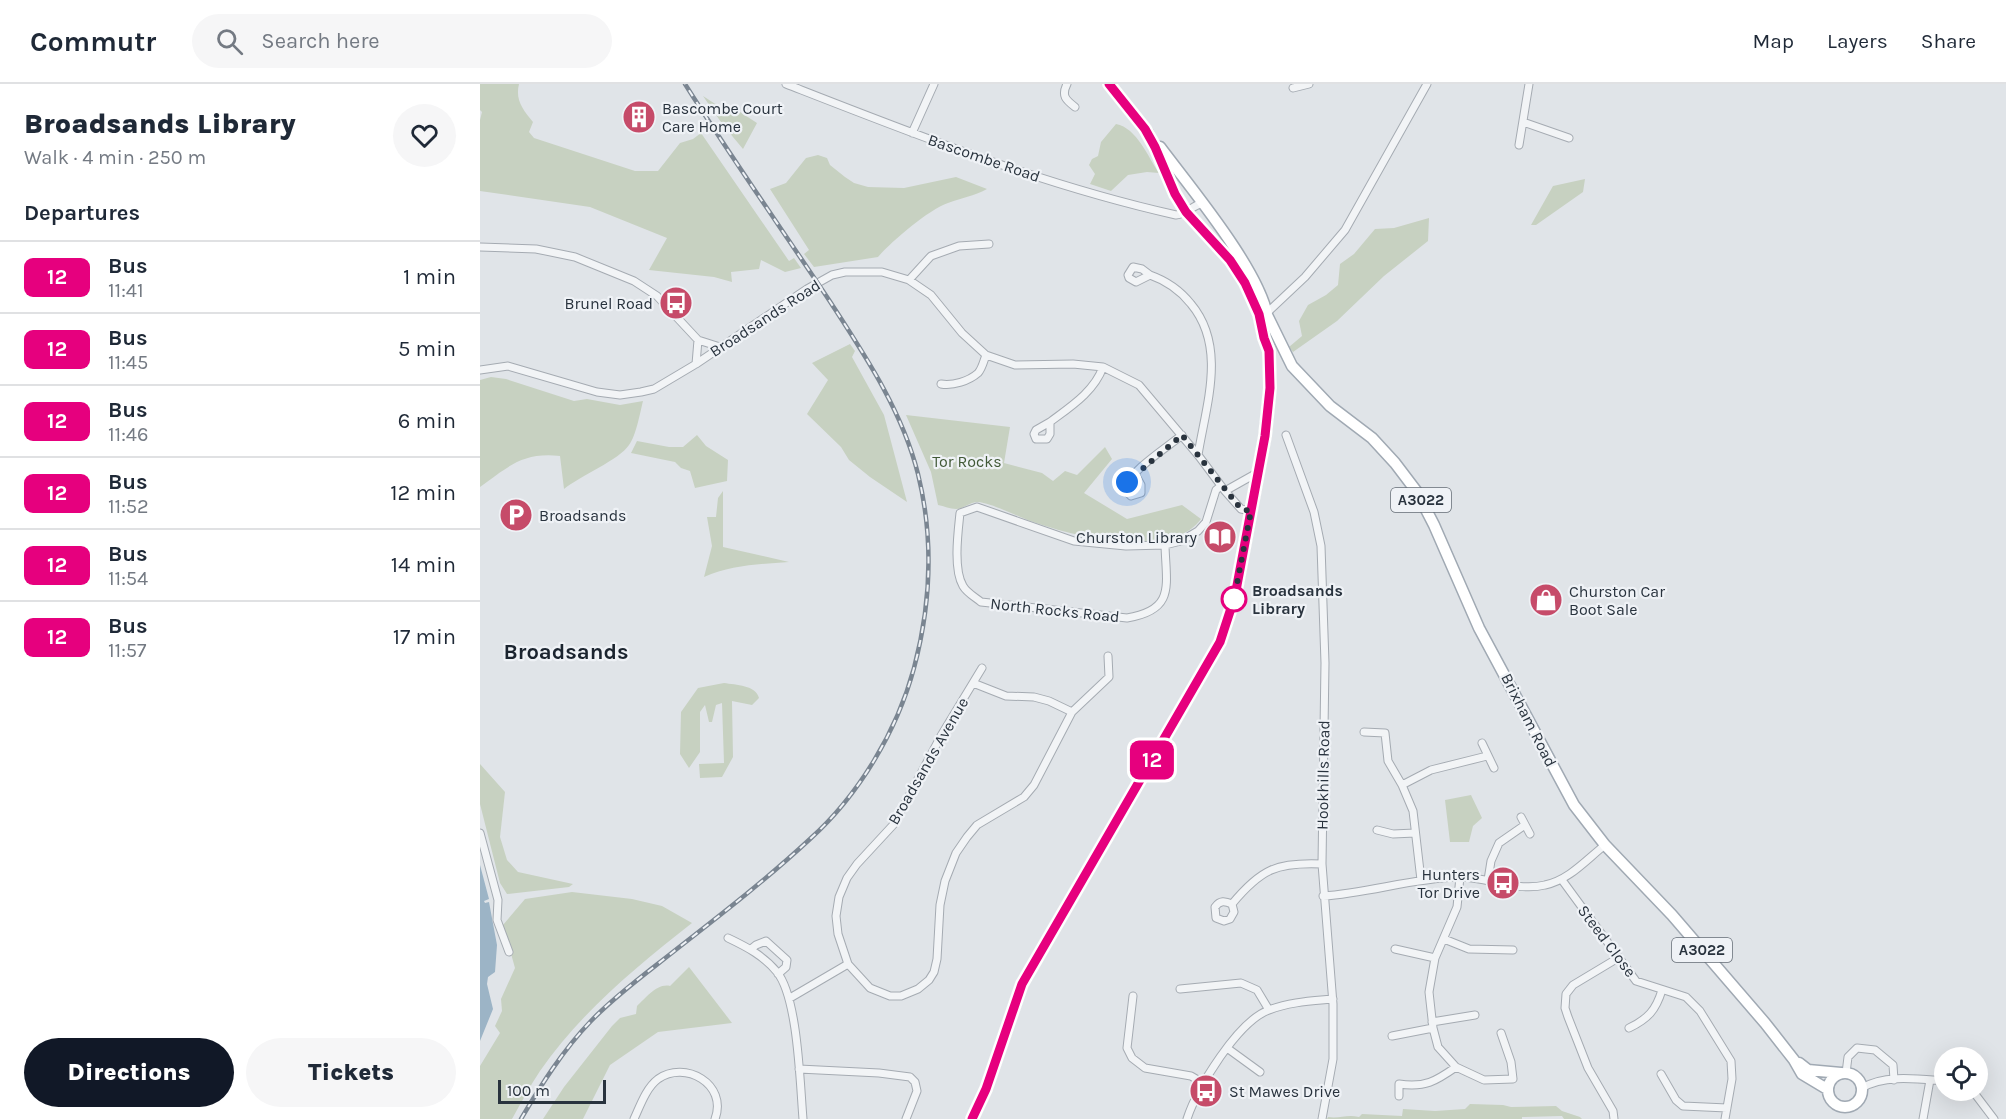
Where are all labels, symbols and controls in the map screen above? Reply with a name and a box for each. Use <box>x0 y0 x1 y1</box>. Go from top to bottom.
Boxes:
search box <box>192 14 612 68</box>
text: Commutr <box>30 25 156 58</box>
icon: search <box>213 25 246 58</box>
text: Search here <box>261 28 380 54</box>
text: Map <box>1752 29 1794 53</box>
text: Layers <box>1827 29 1888 53</box>
text: Share <box>1921 29 1976 53</box>
building icon: Bascombe Court Care Home <box>621 99 657 135</box>
place label: Bascombe Court Care Home <box>662 99 783 136</box>
button: heart <box>393 104 456 167</box>
text: Broadsands Library <box>24 107 296 140</box>
street label: Bascombe Road <box>925 130 1043 186</box>
text: Walk · 4 min · 250 m <box>24 146 206 169</box>
text: Departures <box>24 200 140 226</box>
text: Bus <box>108 253 148 279</box>
text: 1 min <box>403 264 456 290</box>
text: 12 <box>47 265 67 289</box>
street label: Broadsands Road <box>706 275 824 361</box>
text: 11:41 <box>108 279 144 302</box>
bus stop icon: Brunel Road <box>658 285 694 321</box>
place label: Brunel Road <box>565 294 653 313</box>
text: Bus <box>108 325 148 351</box>
text: 5 min <box>398 336 456 362</box>
text: 12 <box>47 337 67 361</box>
text: 11:45 <box>108 351 148 374</box>
text: Bus <box>108 397 148 423</box>
text: 6 min <box>398 408 456 434</box>
text: 12 <box>47 409 67 433</box>
text: 11:46 <box>108 423 148 446</box>
park label: Tor Rocks <box>932 452 1002 471</box>
your location <box>1112 467 1142 497</box>
text: Bus <box>108 469 148 495</box>
text: 12 min <box>390 480 456 506</box>
text: 12 <box>47 481 67 505</box>
road number: A3022 <box>1391 488 1451 512</box>
text: 11:52 <box>108 495 149 518</box>
parking icon: Broadsands <box>498 497 534 533</box>
place label: Broadsands <box>539 506 627 525</box>
library icon: Churston Library <box>1202 519 1238 555</box>
place label: Churston Library <box>1076 528 1198 547</box>
text: Bus <box>108 541 148 567</box>
text: 14 min <box>391 552 456 578</box>
text: 12 <box>47 553 67 577</box>
text: 11:54 <box>108 567 148 590</box>
place label: Broadsands Library <box>1252 581 1343 618</box>
shop icon: Churston Car Boot Sale <box>1528 582 1564 618</box>
place label: Churston Car Boot Sale <box>1569 582 1665 619</box>
marker: Broadsands Library <box>1221 586 1247 612</box>
street label: North Rocks Road <box>989 594 1121 626</box>
text: Bus <box>108 613 148 639</box>
text: 17 min <box>393 624 456 650</box>
text: 12 <box>47 625 67 649</box>
text: 11:57 <box>108 639 147 662</box>
district label: Broadsands <box>503 639 629 665</box>
street label: Brixham Road <box>1497 670 1561 770</box>
street label: Broadsands Avenue <box>884 694 972 828</box>
street label: Hookhills Road <box>1313 720 1333 830</box>
line badge: 12 <box>1125 740 1179 780</box>
text: 12 <box>1142 748 1162 772</box>
place label: Hunters Tor Drive <box>1418 865 1480 902</box>
bus stop icon: Hunters Tor Drive <box>1485 865 1521 901</box>
street label: Steed Close <box>1574 901 1640 981</box>
road number: A3022 <box>1672 938 1732 962</box>
button: Directions <box>24 1038 234 1107</box>
button: Tickets <box>246 1038 456 1107</box>
map controls <box>1934 1047 1988 1101</box>
button: locate <box>1934 1047 1988 1101</box>
bus stop icon: St Mawes Drive <box>1188 1073 1224 1109</box>
scale bar <box>498 1077 606 1104</box>
text: 100 m <box>507 1081 550 1100</box>
place label: St Mawes Drive <box>1229 1082 1340 1101</box>

